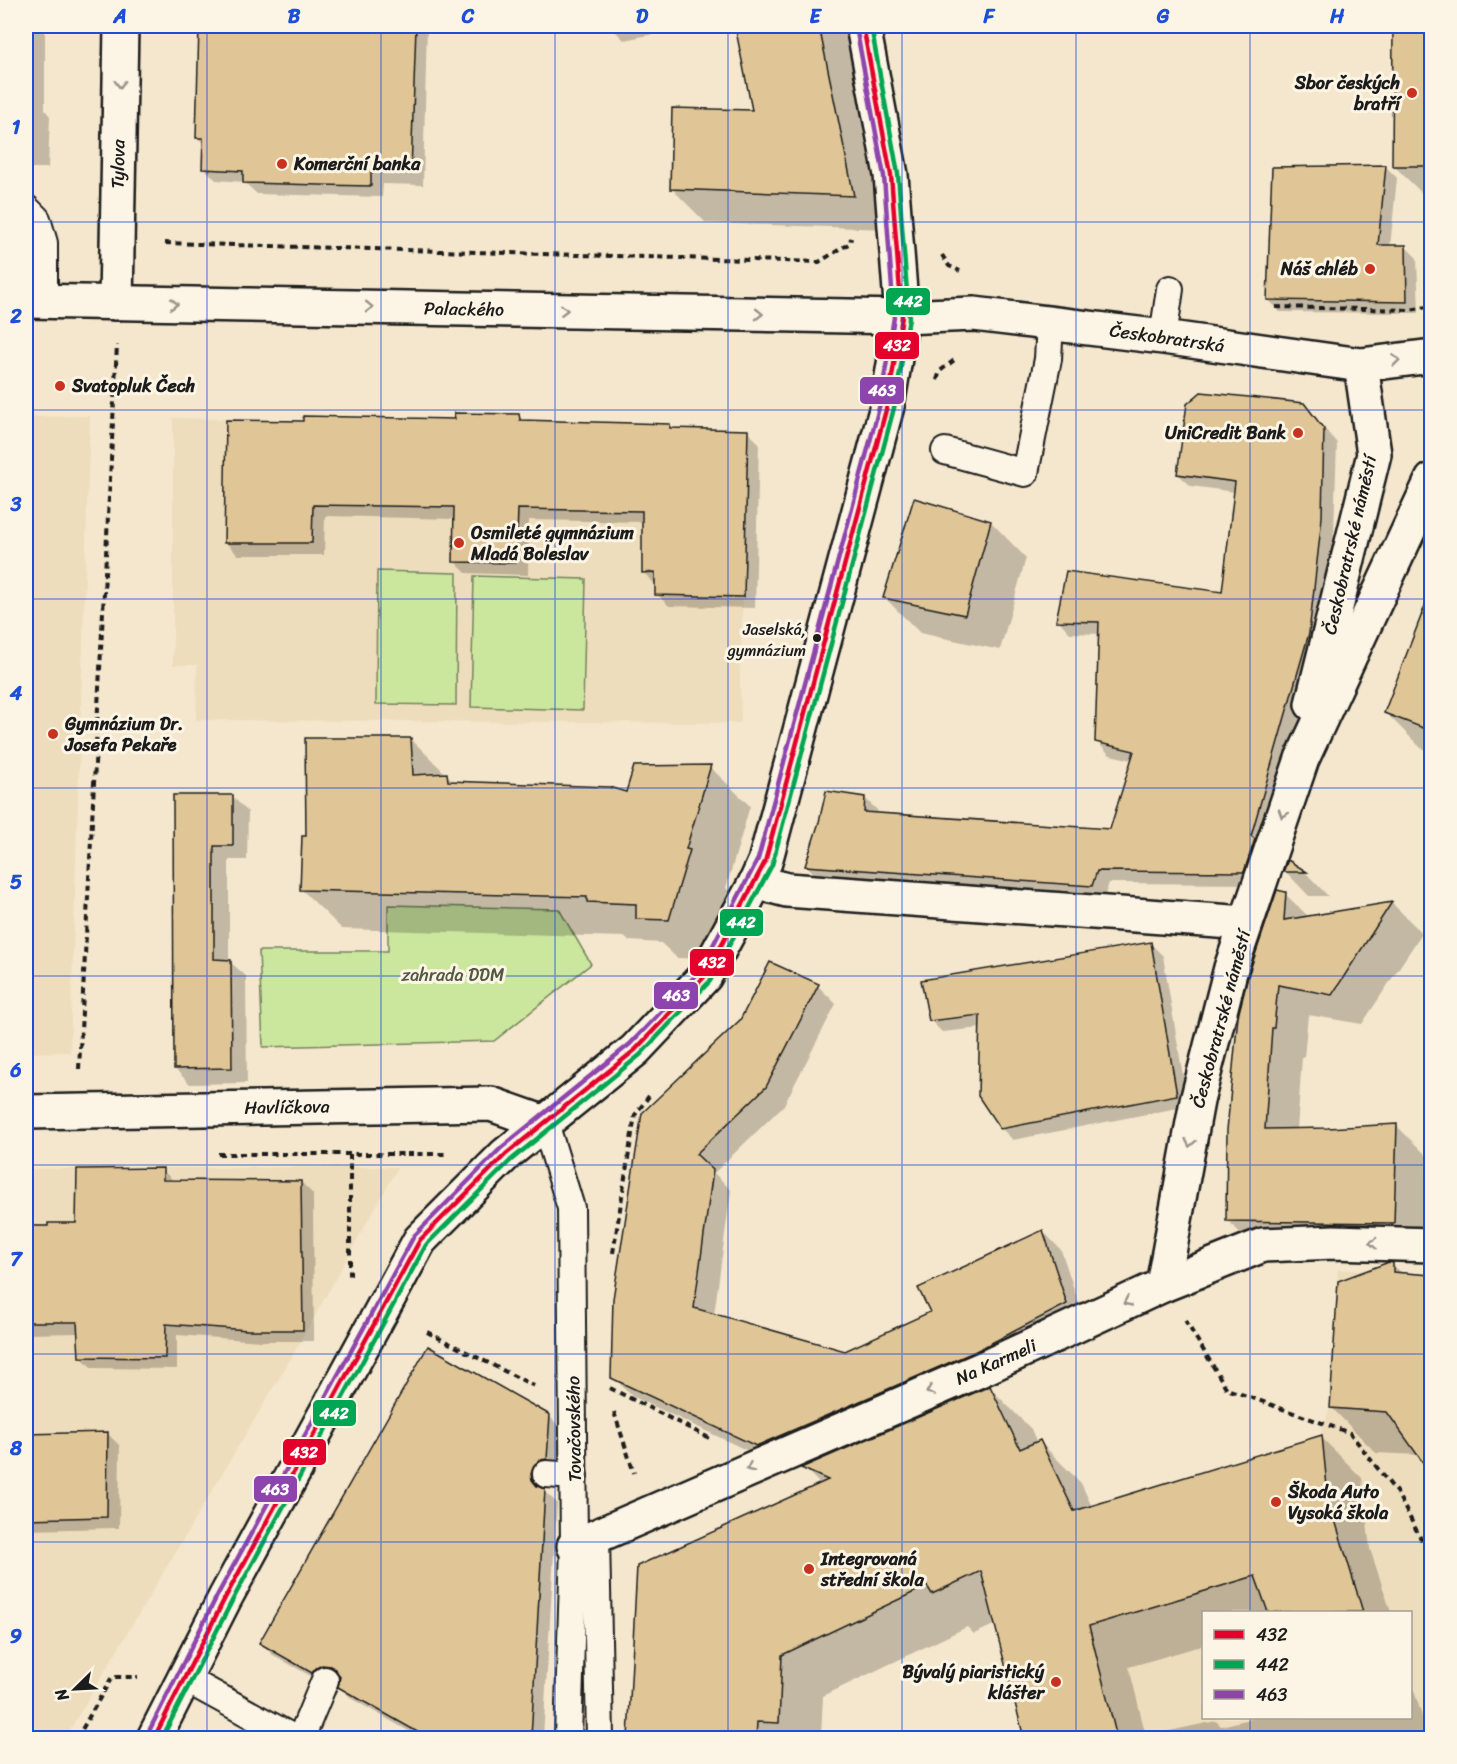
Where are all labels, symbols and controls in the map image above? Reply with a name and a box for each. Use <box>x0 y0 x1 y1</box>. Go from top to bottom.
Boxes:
text: A <box>112 0 127 34</box>
text: B <box>288 0 301 34</box>
text: C <box>461 0 475 34</box>
text: D <box>636 0 649 34</box>
text: E <box>809 0 822 34</box>
text: F <box>983 0 996 34</box>
text: G <box>1156 0 1170 34</box>
text: H <box>1329 0 1345 34</box>
place label: Sbor českých bratří <box>1294 67 1403 120</box>
one-way arrow <box>113 79 126 88</box>
marker: Sbor českých bratří <box>1405 86 1419 100</box>
text: 1 <box>12 110 21 145</box>
street label: Tylova <box>102 138 134 189</box>
place label: Komerční banka <box>293 148 421 180</box>
marker: Komerční banka <box>275 157 289 171</box>
place label: Náš chléb <box>1280 253 1358 285</box>
marker: Náš chléb <box>1363 262 1377 276</box>
line badge: 442 <box>885 287 931 316</box>
text: 442 <box>892 287 923 316</box>
street label: Palackého <box>424 292 504 326</box>
one-way arrow <box>170 297 179 310</box>
text: 2 <box>9 299 22 334</box>
one-way arrow <box>365 301 374 313</box>
one-way arrow <box>560 304 569 317</box>
one-way arrow <box>755 308 764 320</box>
street label: Českobratrská <box>1108 314 1226 362</box>
line badge: 432 <box>874 331 920 360</box>
text: 432 <box>882 331 912 360</box>
one-way arrow <box>1392 355 1401 367</box>
place label: Svatopluk Čech <box>71 370 196 402</box>
line badge: 463 <box>859 376 905 405</box>
text: 463 <box>867 376 896 405</box>
marker: Svatopluk Čech <box>53 379 67 393</box>
place label: UniCredit Bank <box>1165 417 1286 449</box>
marker: UniCredit Bank <box>1291 426 1305 440</box>
street label: Českobratrské náměstí <box>1314 450 1387 638</box>
text: 3 <box>10 487 22 522</box>
place label: Osmileté gymnázium Mladá Boleslav <box>470 517 634 570</box>
marker: Osmileté gymnázium Mladá Boleslav <box>452 536 466 550</box>
place label: Jaselská, gymnázium <box>726 615 806 665</box>
marker: Jaselská, gymnázium <box>811 632 823 644</box>
text: 4 <box>9 676 23 711</box>
place label: Gymnázium Dr. Josefa Pekaře <box>64 708 183 761</box>
marker: Gymnázium Dr. Josefa Pekaře <box>46 727 60 741</box>
one-way arrow <box>1278 808 1291 819</box>
text: 5 <box>10 865 22 900</box>
line badge: 442 <box>719 908 764 937</box>
text: 442 <box>725 908 756 937</box>
street label: Českobratrské náměstí <box>1182 925 1261 1111</box>
line badge: 432 <box>689 948 735 977</box>
text: 432 <box>697 948 727 977</box>
park label: zahrada DDM <box>401 959 505 991</box>
line badge: 463 <box>653 981 699 1010</box>
text: 463 <box>661 981 690 1010</box>
text: 6 <box>9 1053 22 1088</box>
street label: Havlíčkova <box>244 1090 330 1124</box>
one-way arrow <box>1184 1138 1197 1148</box>
one-way arrow <box>1369 1237 1378 1249</box>
text: 7 <box>10 1242 23 1277</box>
one-way arrow <box>1122 1295 1133 1307</box>
street label: Na Karmeli <box>950 1329 1043 1394</box>
street label: Tovačovského <box>557 1376 591 1482</box>
one-way arrow <box>925 1384 936 1396</box>
line badge: 442 <box>312 1399 357 1427</box>
text: 442 <box>318 1399 349 1428</box>
text: 8 <box>9 1431 23 1466</box>
line badge: 432 <box>282 1438 327 1466</box>
text: 432 <box>289 1438 319 1467</box>
one-way arrow <box>746 1461 757 1473</box>
line badge: 463 <box>253 1475 298 1503</box>
text: 463 <box>260 1475 289 1504</box>
place label: Škoda Auto Vysoká škola <box>1287 1476 1389 1529</box>
marker: Škoda Auto Vysoká škola <box>1269 1495 1283 1509</box>
place label: Integrovaná střední škola <box>820 1543 925 1596</box>
marker: Integrovaná střední škola <box>802 1562 816 1576</box>
legend <box>1202 1611 1412 1719</box>
text: 9 <box>10 1619 22 1654</box>
text: 432 <box>1256 1619 1288 1651</box>
text: 442 <box>1256 1649 1289 1681</box>
place label: Bývalý piaristický klášter <box>903 1656 1046 1709</box>
north arrow <box>45 1659 105 1719</box>
marker: Bývalý piaristický klášter <box>1049 1675 1063 1689</box>
text: 463 <box>1256 1679 1287 1711</box>
text: N <box>46 1683 78 1707</box>

